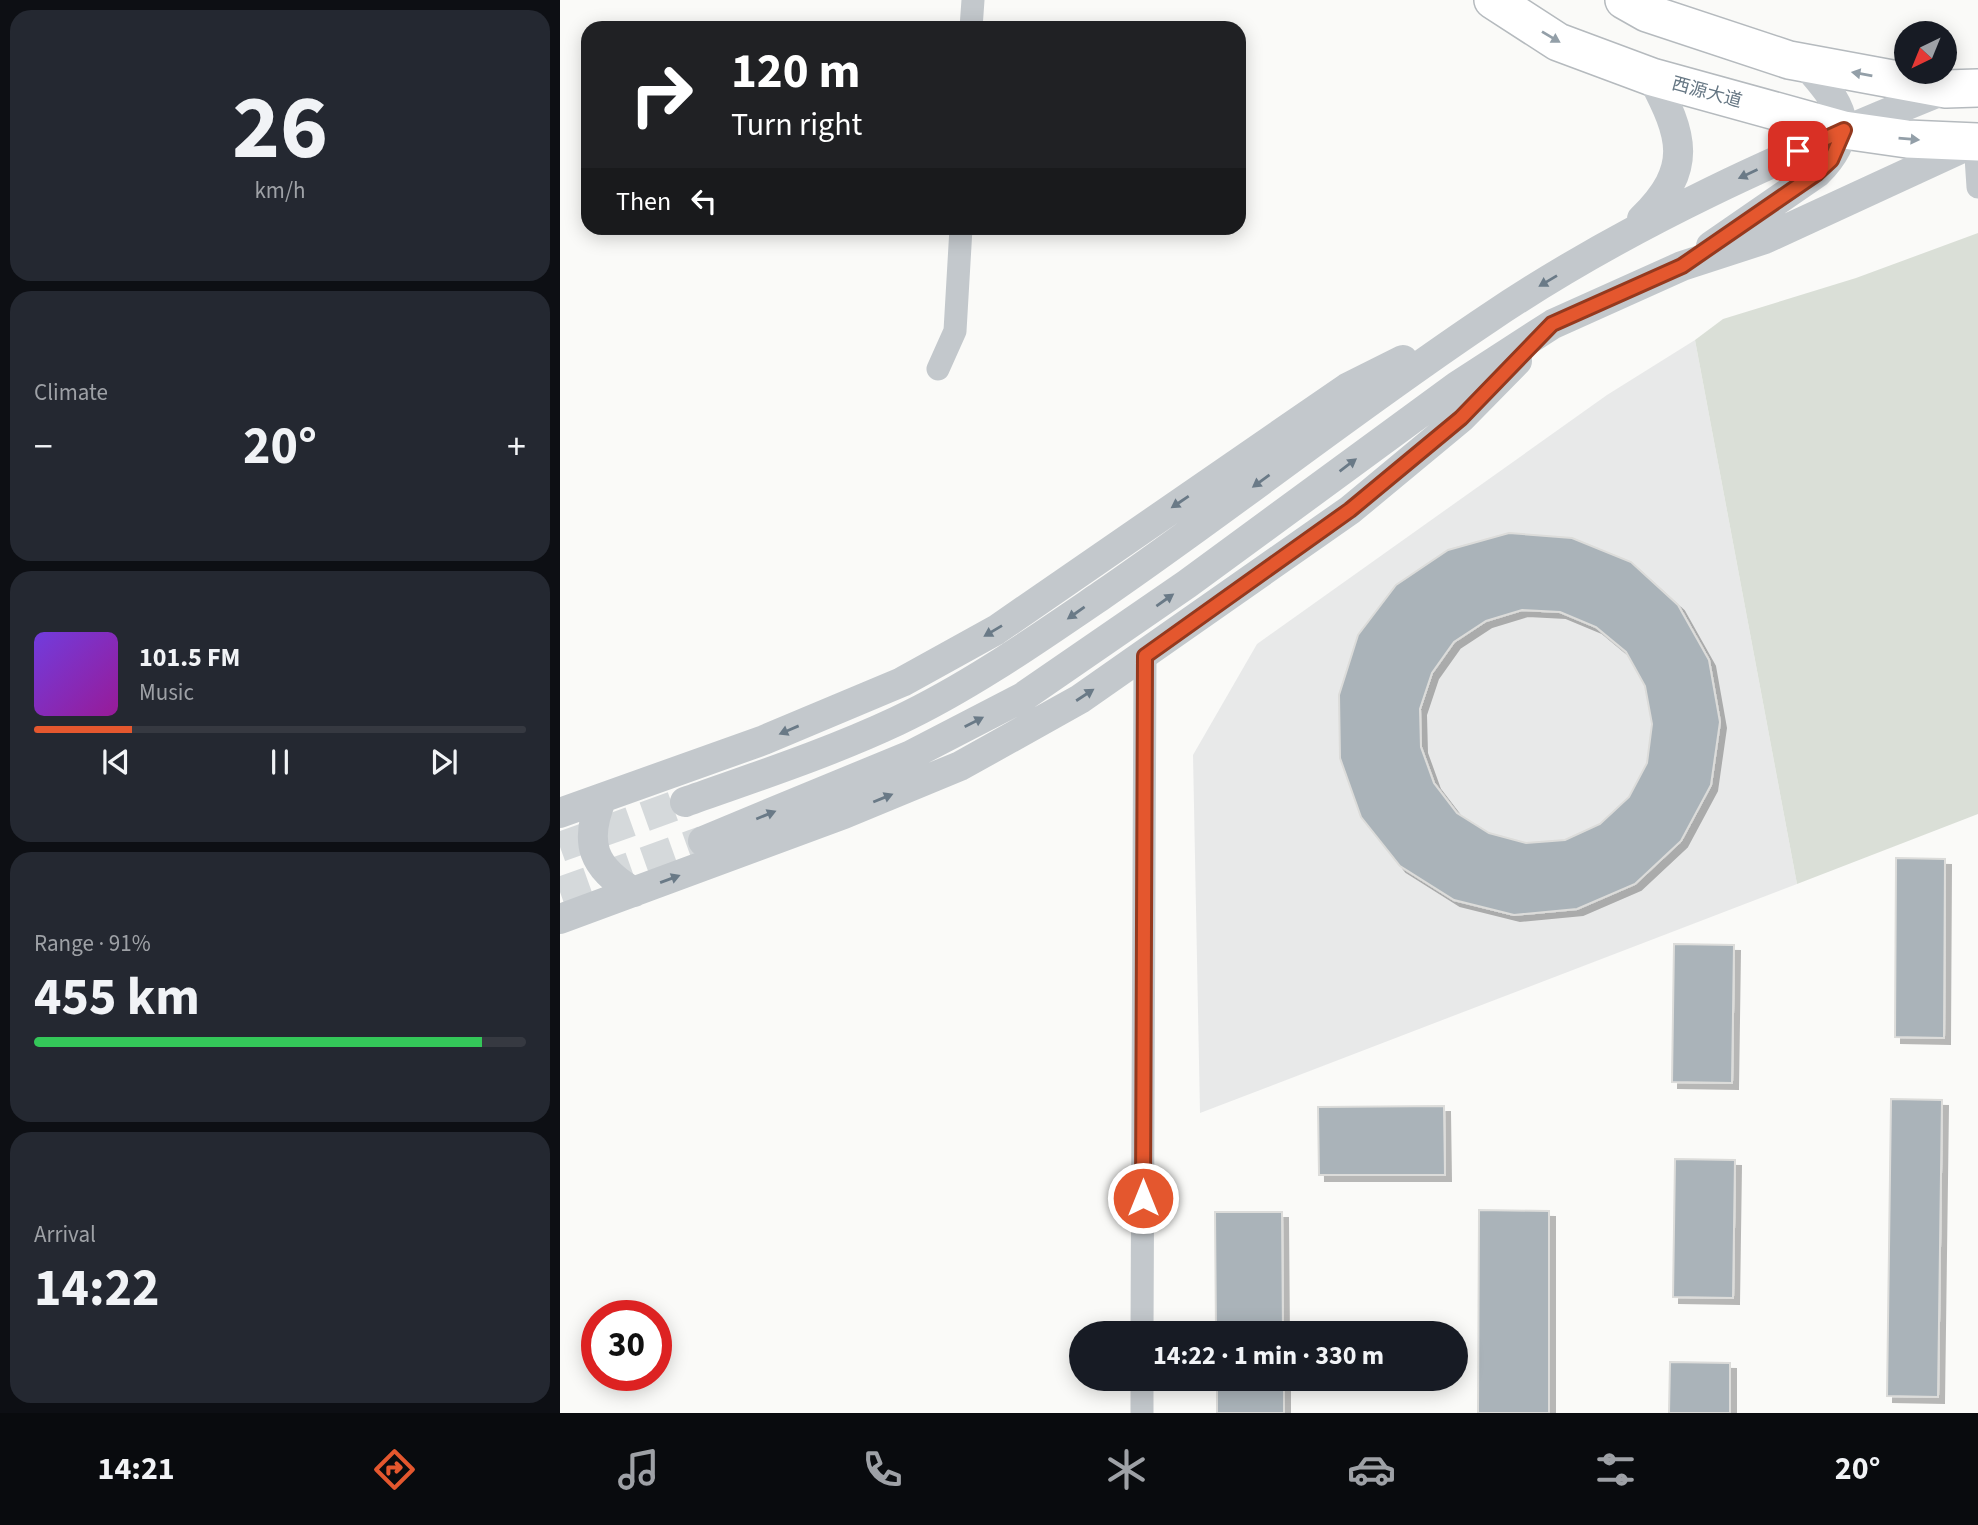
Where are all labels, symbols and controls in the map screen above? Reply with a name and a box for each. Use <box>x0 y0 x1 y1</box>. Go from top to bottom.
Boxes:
north arrow <box>1894 21 1956 84</box>
map controls <box>1894 21 1957 84</box>
one-way arrow <box>1541 30 1560 43</box>
text: 120 m <box>731 37 860 107</box>
icon: right <box>616 49 707 140</box>
text: 26 <box>232 64 328 193</box>
one-way arrow <box>1851 68 1873 79</box>
street label: 西源大道 <box>1669 71 1745 114</box>
text: Turn right <box>731 102 862 148</box>
pin <box>1768 121 1828 181</box>
icon: arrive <box>1779 132 1817 170</box>
one-way arrow <box>1898 134 1920 145</box>
one-way arrow <box>1738 169 1759 180</box>
text: km/h <box>254 174 306 207</box>
icon: left <box>685 182 723 220</box>
text: Then <box>616 183 671 220</box>
one-way arrow <box>1539 275 1558 288</box>
text: Climate <box>34 376 108 409</box>
text: 20° <box>243 410 317 484</box>
text: − <box>34 420 53 474</box>
text: + <box>507 420 526 474</box>
one-way arrow <box>1339 458 1357 472</box>
one-way arrow <box>1252 474 1270 488</box>
one-way arrow <box>1171 495 1190 508</box>
one-way arrow <box>1156 593 1174 607</box>
one-way arrow <box>1066 606 1085 619</box>
one-way arrow <box>984 625 1003 637</box>
text: 101.5 FM <box>139 639 240 676</box>
text: Music <box>139 676 194 709</box>
one-way arrow <box>1075 689 1095 702</box>
one-way arrow <box>964 717 984 728</box>
one-way arrow <box>778 724 799 735</box>
icon: previous <box>97 743 135 781</box>
icon: pause <box>261 743 299 781</box>
icon: next <box>425 743 463 781</box>
one-way arrow <box>872 793 893 804</box>
one-way arrow <box>756 809 777 820</box>
one-way arrow <box>660 873 681 884</box>
text: Range · 91% <box>34 927 151 960</box>
text: 455 km <box>34 961 200 1035</box>
position arrow <box>1106 1161 1180 1235</box>
text: Arrival <box>34 1218 96 1251</box>
text: 14:22 <box>34 1252 159 1326</box>
speed limit sign: 30 <box>581 1300 672 1391</box>
text: 14:22 · 1 min · 330 m <box>1153 1337 1384 1374</box>
icon: directions <box>370 1445 419 1494</box>
icon: music <box>614 1445 663 1494</box>
icon: phone <box>858 1445 907 1494</box>
icon: climate <box>1102 1445 1151 1494</box>
icon: car <box>1347 1445 1396 1494</box>
icon: filters <box>1591 1445 1640 1494</box>
text: 14:21 <box>98 1446 175 1492</box>
text: 20° <box>1835 1446 1880 1492</box>

